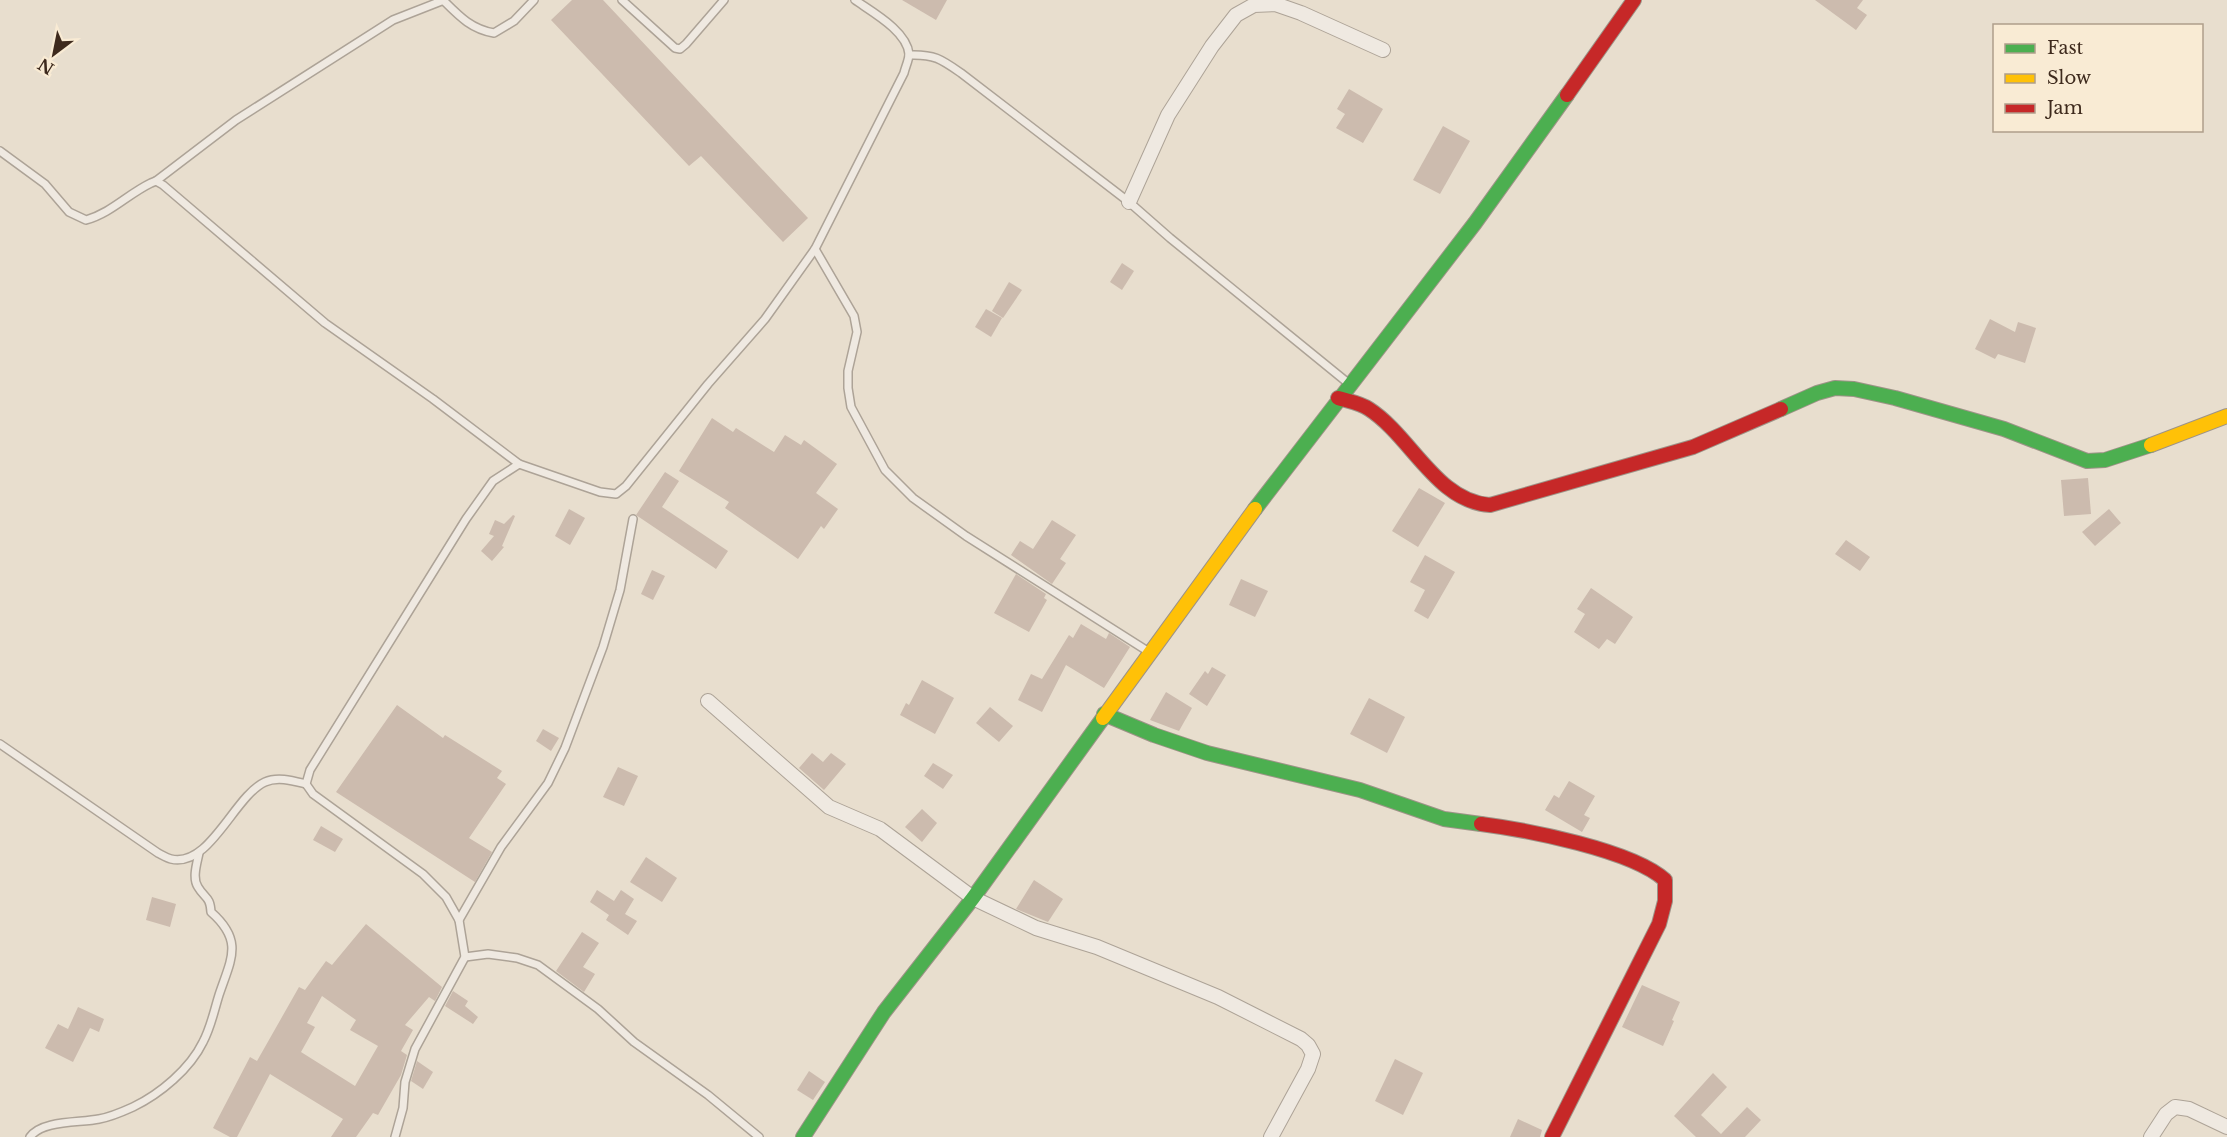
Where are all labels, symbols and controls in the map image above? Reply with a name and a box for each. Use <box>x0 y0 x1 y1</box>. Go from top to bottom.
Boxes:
north arrow <box>24 24 84 84</box>
legend <box>1993 24 2203 132</box>
text: Fast <box>2047 37 2084 59</box>
text: N <box>34 54 58 79</box>
text: Slow <box>2047 67 2092 89</box>
text: Jam <box>2045 97 2083 119</box>

